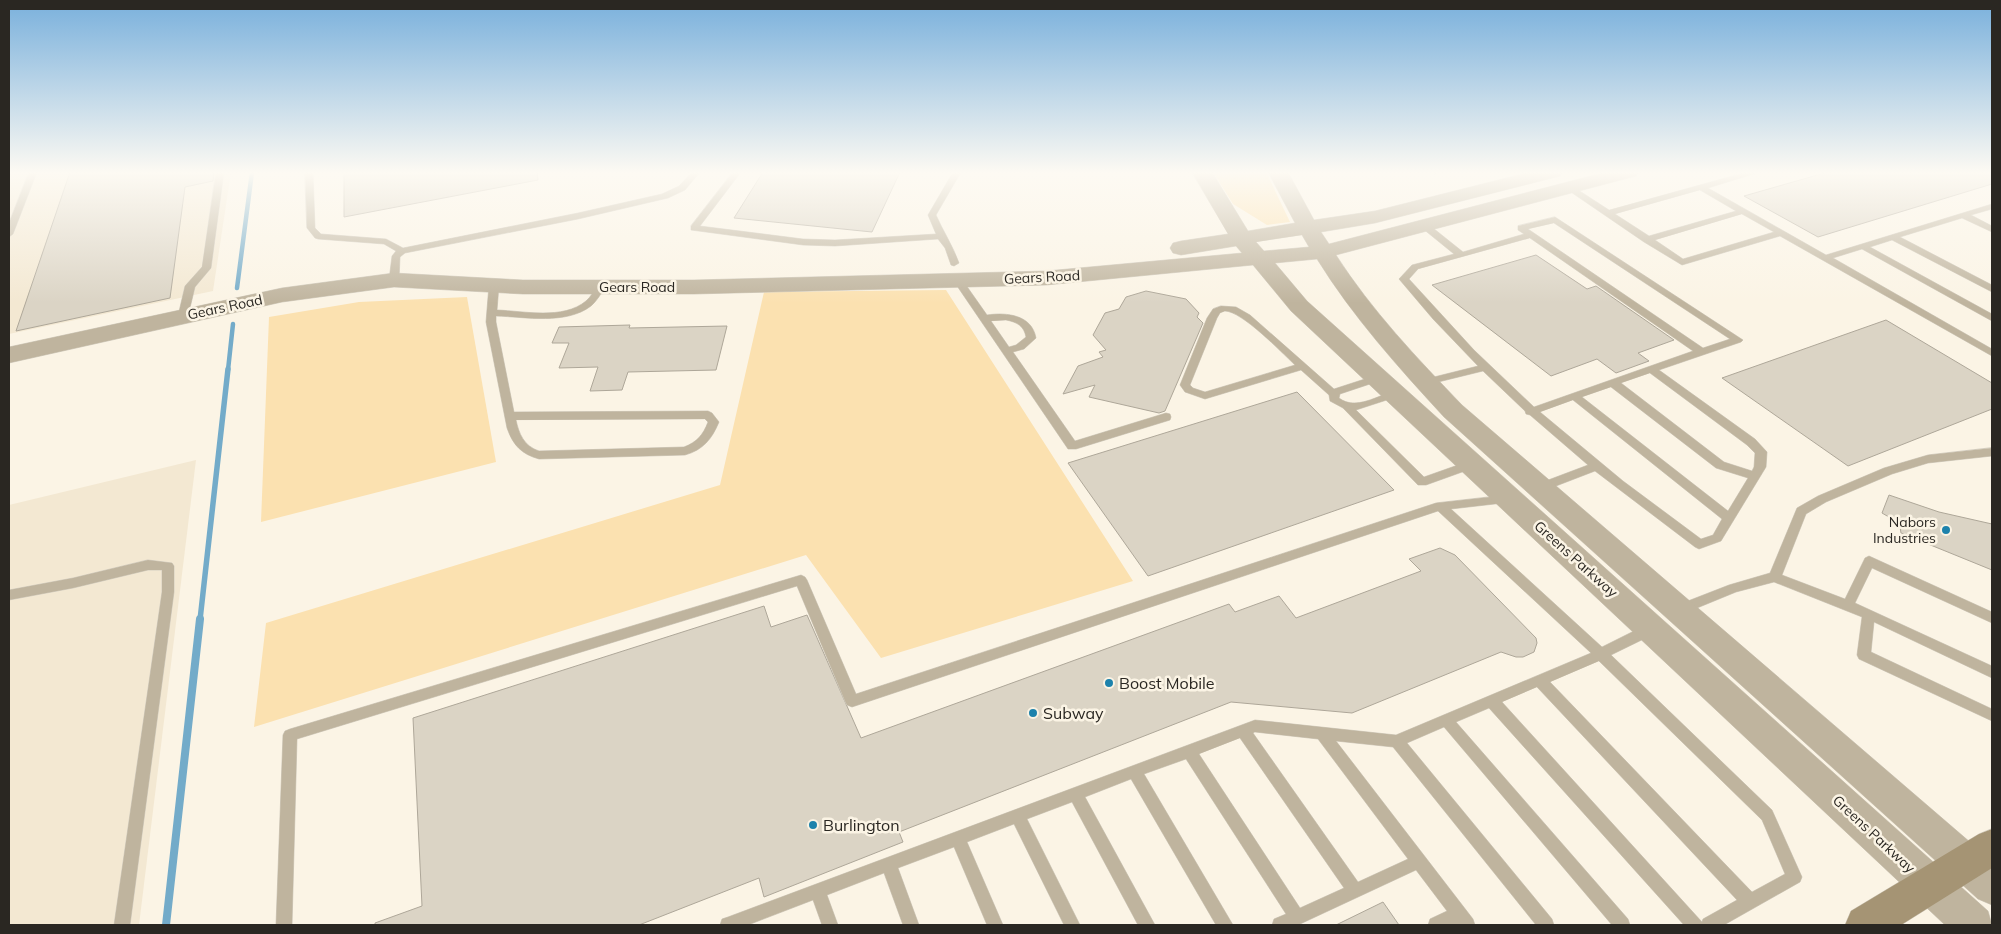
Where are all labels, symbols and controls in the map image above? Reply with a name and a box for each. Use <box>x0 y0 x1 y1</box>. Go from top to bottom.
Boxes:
street label: Gears Road <box>1003 266 1081 288</box>
street label: Gears Road <box>599 278 675 296</box>
street label: Gears Road <box>186 290 264 324</box>
place label: Nabors Industries <box>1873 513 1936 547</box>
street label: Greens Parkway <box>1530 517 1622 602</box>
marker: Nabors Industries <box>1940 524 1952 536</box>
place label: Boost Mobile <box>1119 673 1215 693</box>
marker: Boost Mobile <box>1103 677 1115 689</box>
place label: Subway <box>1043 703 1104 723</box>
marker: Subway <box>1027 707 1039 719</box>
street label: Greens Parkway <box>1829 791 1919 877</box>
place label: Burlington <box>823 815 900 835</box>
marker: Burlington <box>807 819 819 831</box>

